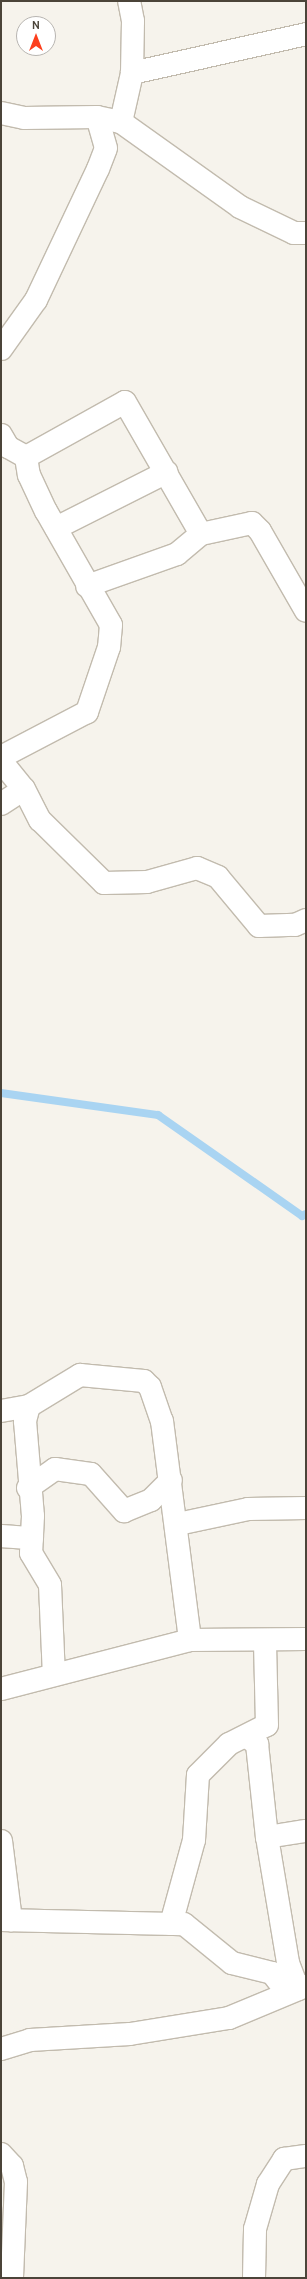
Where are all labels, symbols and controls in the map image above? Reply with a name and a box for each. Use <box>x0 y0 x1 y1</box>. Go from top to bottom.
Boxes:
north arrow <box>16 16 56 56</box>
text: N <box>32 18 40 32</box>

